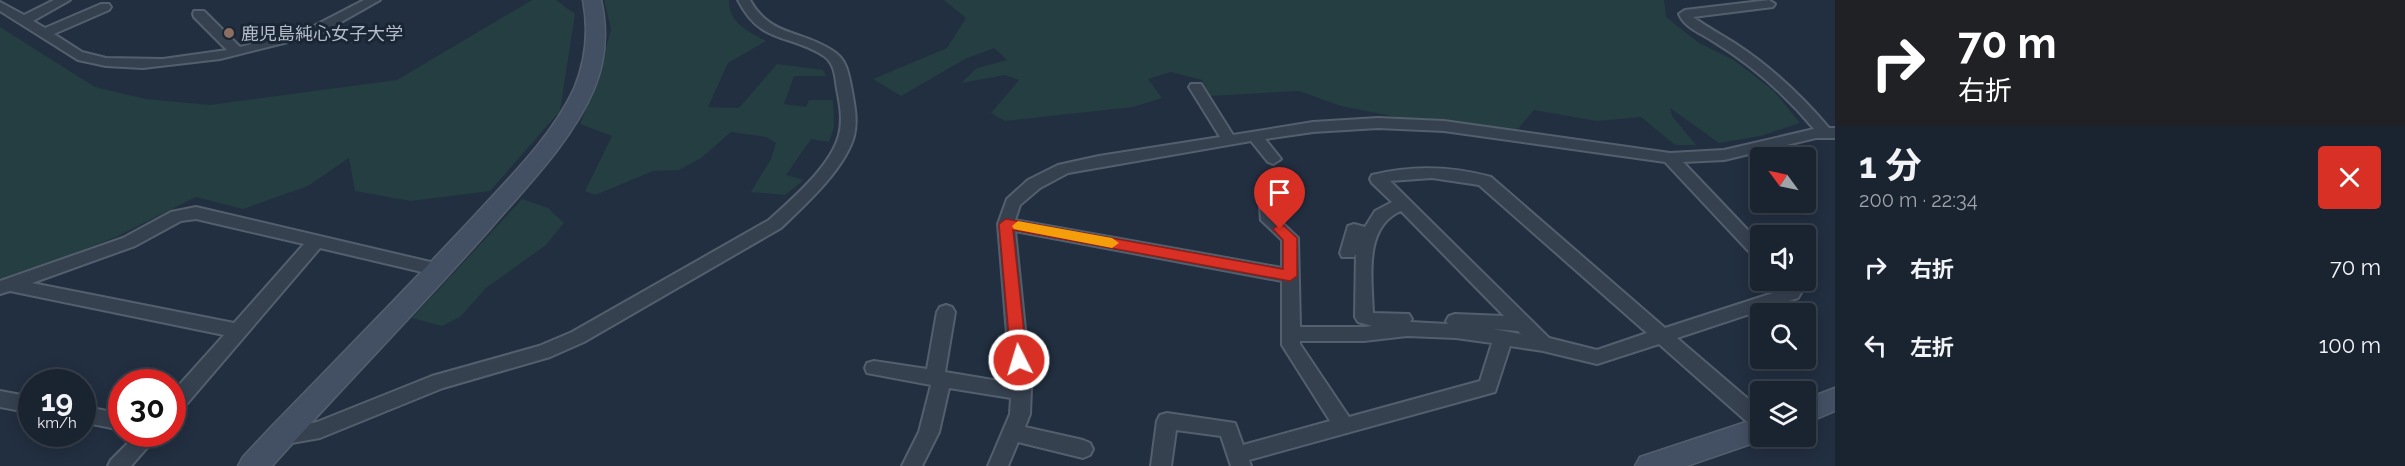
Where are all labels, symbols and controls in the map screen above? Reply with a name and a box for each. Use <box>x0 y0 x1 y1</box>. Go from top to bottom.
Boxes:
text: 70 m <box>1958 19 2057 68</box>
place label: 鹿児島純心女子大学 <box>241 23 403 44</box>
icon: right <box>1859 24 1937 102</box>
marker: 鹿児島純心女子大学 <box>222 26 236 40</box>
text: 右折 <box>1958 75 2012 106</box>
text: 1 分 <box>1859 144 1921 186</box>
button: close <box>2318 146 2381 209</box>
north arrow <box>1750 147 1816 213</box>
map controls <box>1750 147 1816 447</box>
pin <box>1254 167 1305 229</box>
icon: arrive <box>1263 176 1296 209</box>
text: 200 m · 22:34 <box>1859 188 1978 212</box>
button: sound <box>1750 225 1816 291</box>
icon: right <box>1859 251 1892 284</box>
text: 70 m <box>2330 254 2381 280</box>
text: 右折 <box>1910 256 1954 282</box>
button: search <box>1750 303 1816 369</box>
position arrow <box>987 328 1051 392</box>
icon: left <box>1859 329 1892 362</box>
text: 100 m <box>2319 332 2381 358</box>
text: 左折 <box>1910 334 1954 360</box>
speed limit sign: 30 <box>108 369 186 447</box>
button: layers <box>1750 381 1816 447</box>
text: 19 <box>41 383 73 418</box>
text: km/h <box>37 414 77 432</box>

